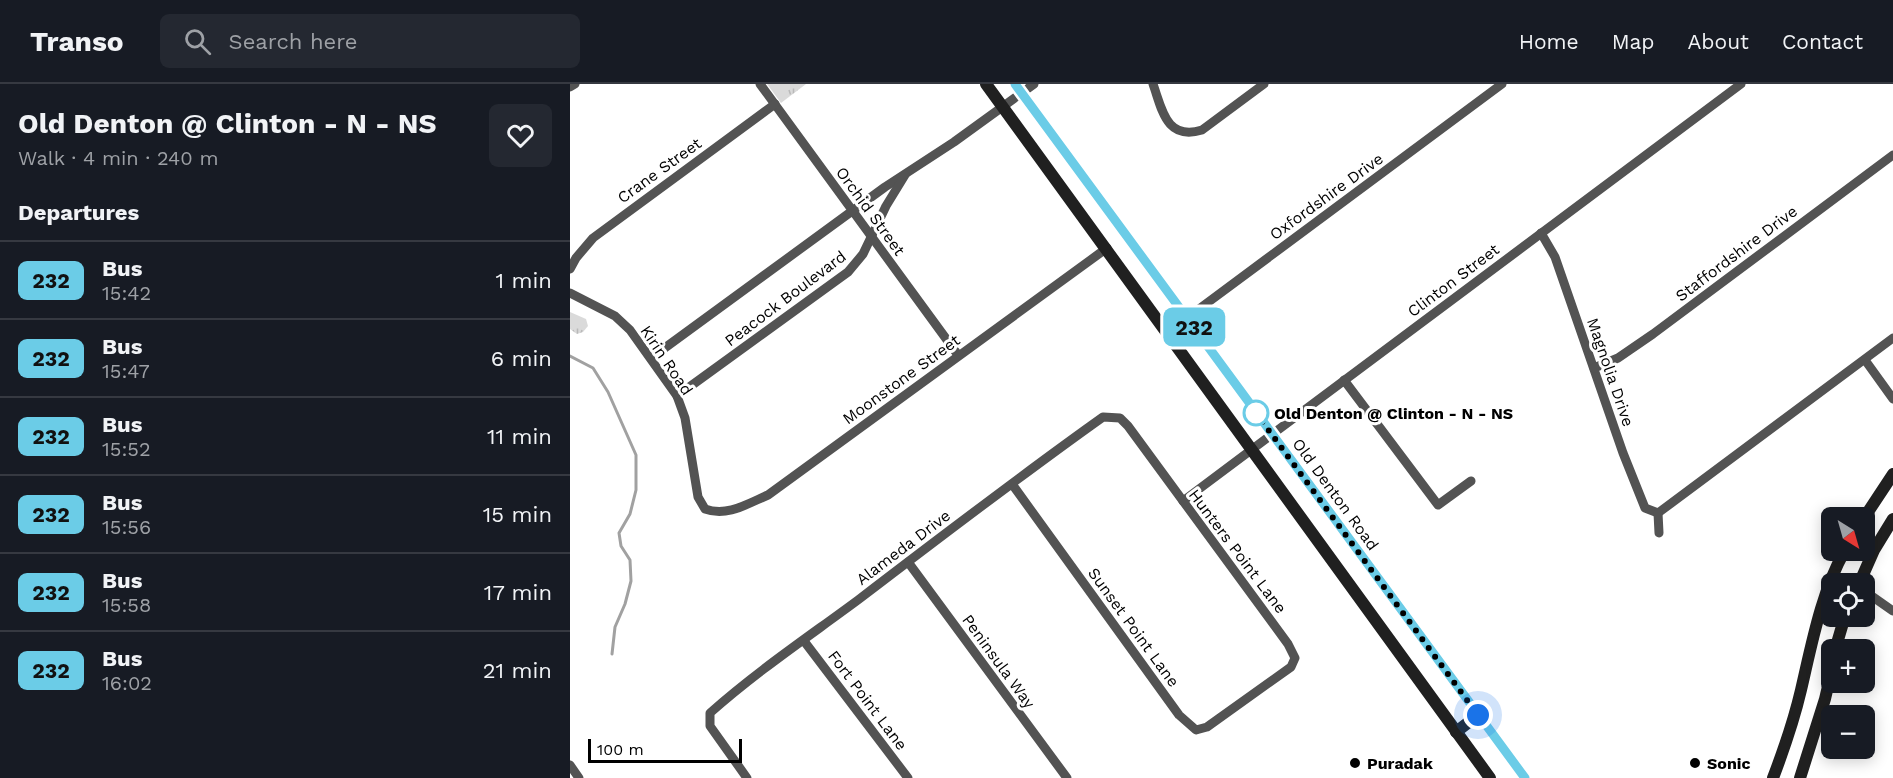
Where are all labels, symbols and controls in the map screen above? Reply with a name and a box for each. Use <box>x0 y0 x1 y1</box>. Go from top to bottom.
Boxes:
search box <box>160 14 580 68</box>
text: Transo <box>30 25 124 58</box>
icon: search <box>181 25 214 58</box>
text: Search here <box>229 29 358 54</box>
text: Home <box>1519 29 1579 54</box>
text: Map <box>1612 29 1655 54</box>
text: About <box>1688 29 1749 54</box>
text: Contact <box>1782 29 1863 54</box>
button: heart <box>489 104 552 167</box>
text: Old Denton @ Clinton - N - NS <box>18 107 437 140</box>
street label: Crane Street <box>614 133 705 207</box>
text: Walk · 4 min · 240 m <box>18 146 218 170</box>
street label: Oxfordshire Drive <box>1266 149 1387 244</box>
street label: Orchid Street <box>832 163 909 260</box>
text: Departures <box>18 200 139 225</box>
street label: Staffordshire Drive <box>1672 201 1801 305</box>
street label: Clinton Street <box>1404 240 1503 321</box>
street label: Peacock Boulevard <box>721 247 850 350</box>
text: Bus <box>102 256 142 281</box>
text: 232 <box>32 268 70 293</box>
text: 1 min <box>495 268 552 293</box>
text: 15:42 <box>102 281 151 305</box>
line badge: 232 <box>1160 308 1228 346</box>
text: 232 <box>1175 315 1213 340</box>
street label: Magnolia Drive <box>1583 315 1638 429</box>
street label: Kirin Road <box>636 322 697 399</box>
street label: Moonstone Street <box>839 330 964 428</box>
text: Bus <box>102 334 142 359</box>
text: 232 <box>32 346 70 371</box>
text: 6 min <box>491 346 552 371</box>
text: 15:47 <box>102 359 150 383</box>
marker: Old Denton @ Clinton - N - NS <box>1243 400 1269 426</box>
place label: Old Denton @ Clinton - N - NS <box>1274 404 1513 423</box>
text: Bus <box>102 412 142 437</box>
text: 232 <box>32 424 70 449</box>
text: 11 min <box>487 424 552 449</box>
street label: Old Denton Road <box>1289 435 1383 554</box>
text: 15:52 <box>102 437 151 461</box>
street label: Hunters Point Lane <box>1185 485 1290 617</box>
text: Bus <box>102 490 142 515</box>
text: 232 <box>32 502 70 527</box>
text: 15 min <box>483 502 552 527</box>
street label: Alameda Drive <box>852 506 954 589</box>
north arrow <box>1821 507 1875 561</box>
map controls <box>1821 507 1875 759</box>
text: 15:56 <box>102 515 151 539</box>
street label: Sunset Point Lane <box>1084 564 1183 691</box>
text: Bus <box>102 568 142 593</box>
button: locate <box>1821 573 1875 627</box>
text: 232 <box>32 580 70 605</box>
text: 17 min <box>484 580 552 605</box>
text: 15:58 <box>102 593 151 617</box>
street label: Peninsula Way <box>958 611 1039 713</box>
button: + <box>1821 639 1875 693</box>
text: Bus <box>102 646 142 671</box>
street label: Fort Point Lane <box>824 647 911 754</box>
text: 232 <box>32 658 70 683</box>
text: 21 min <box>483 658 552 683</box>
text: 16:02 <box>102 671 152 695</box>
your location <box>1463 700 1493 730</box>
button: − <box>1821 705 1875 759</box>
scale bar <box>588 736 742 764</box>
text: 100 m <box>597 740 644 759</box>
place label: Puradak <box>1367 754 1433 773</box>
place label: Sonic <box>1707 754 1751 773</box>
marker: Puradak <box>1348 756 1362 770</box>
marker: Sonic <box>1688 756 1702 770</box>

